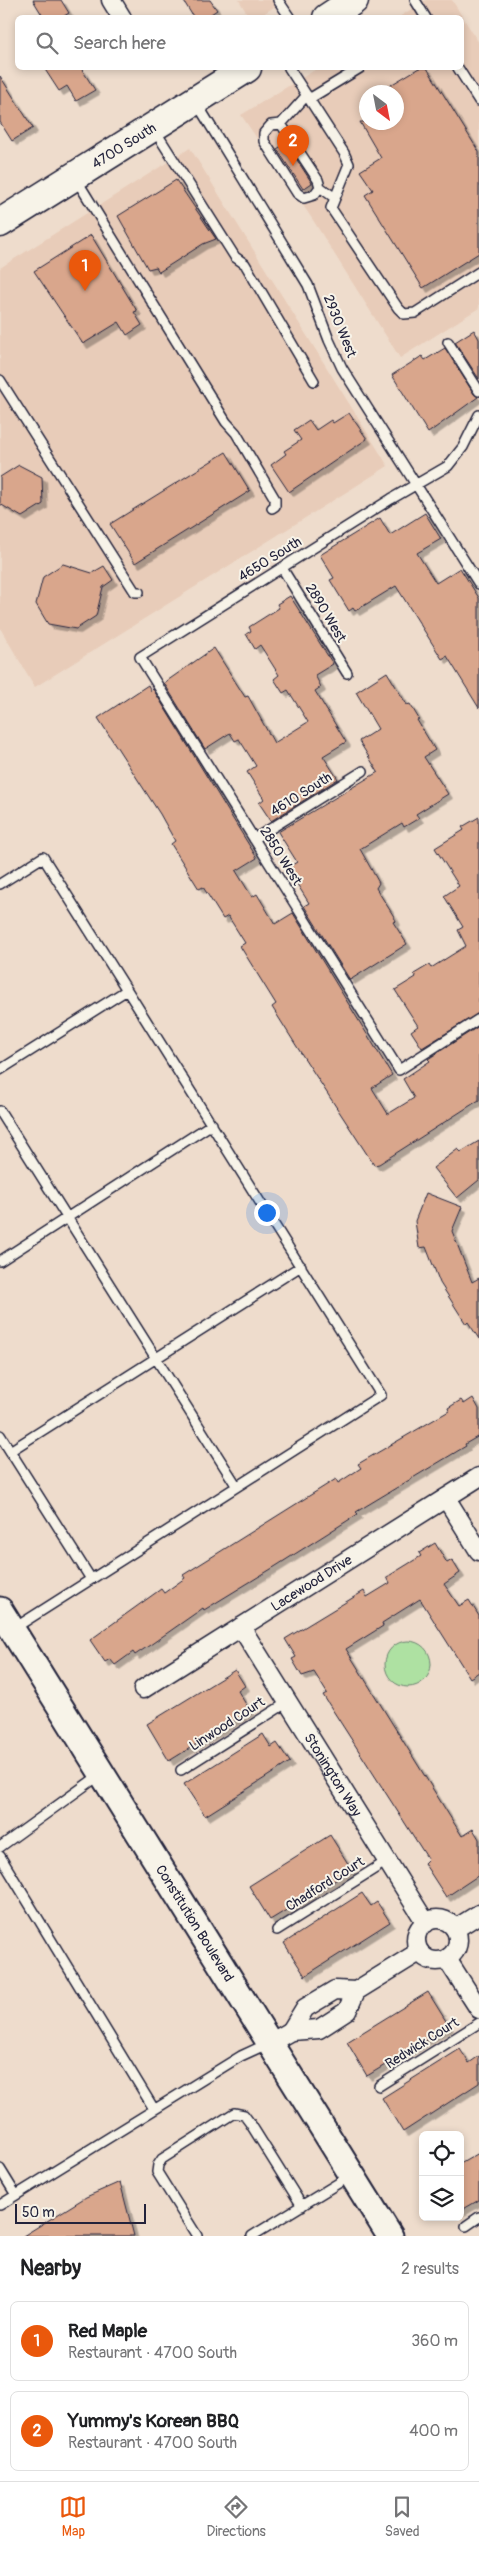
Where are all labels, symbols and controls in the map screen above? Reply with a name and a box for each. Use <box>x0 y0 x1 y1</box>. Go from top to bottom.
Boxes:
search box <box>15 15 464 70</box>
icon: search <box>33 29 61 57</box>
text: Search here <box>73 31 166 55</box>
north arrow <box>359 85 404 130</box>
street label: 4700 South <box>88 119 159 172</box>
pin: 2 <box>277 125 309 166</box>
pin: 1 <box>69 250 101 291</box>
street label: 2930 West <box>320 292 360 360</box>
street label: 4650 South <box>235 533 305 585</box>
street label: 2890 West <box>302 581 350 646</box>
street label: 4610 South <box>267 768 335 820</box>
street label: 2850 West <box>256 824 306 889</box>
your location <box>254 1200 280 1226</box>
street label: Lacewood Drive <box>268 1551 355 1615</box>
street label: Linwood Court <box>186 1693 268 1755</box>
street label: Stonington Way <box>301 1730 366 1819</box>
street label: Chadford Court <box>283 1853 368 1915</box>
street label: Constitution Boulevard <box>152 1862 238 1985</box>
street label: Redwick Court <box>382 2013 462 2072</box>
map controls <box>419 2131 464 2221</box>
button: locate <box>419 2131 464 2176</box>
button: layers <box>419 2176 464 2221</box>
scale bar <box>15 2201 146 2224</box>
text: 50 m <box>22 2204 55 2221</box>
text: Nearby <box>20 2255 81 2282</box>
text: 2 results <box>401 2259 459 2279</box>
text: Red Maple <box>68 2319 147 2343</box>
text: 1 <box>34 2331 40 2351</box>
text: 360 m <box>411 2331 458 2351</box>
text: Restaurant · 4700 South <box>68 2343 237 2363</box>
text: Yummy's Korean BBQ <box>68 2409 239 2433</box>
text: 2 <box>33 2421 41 2441</box>
text: 400 m <box>409 2421 458 2441</box>
text: Restaurant · 4700 South <box>68 2433 237 2453</box>
tab: Map <box>59 2493 87 2540</box>
tab: Directions <box>206 2493 266 2540</box>
tab: Saved <box>385 2493 420 2540</box>

